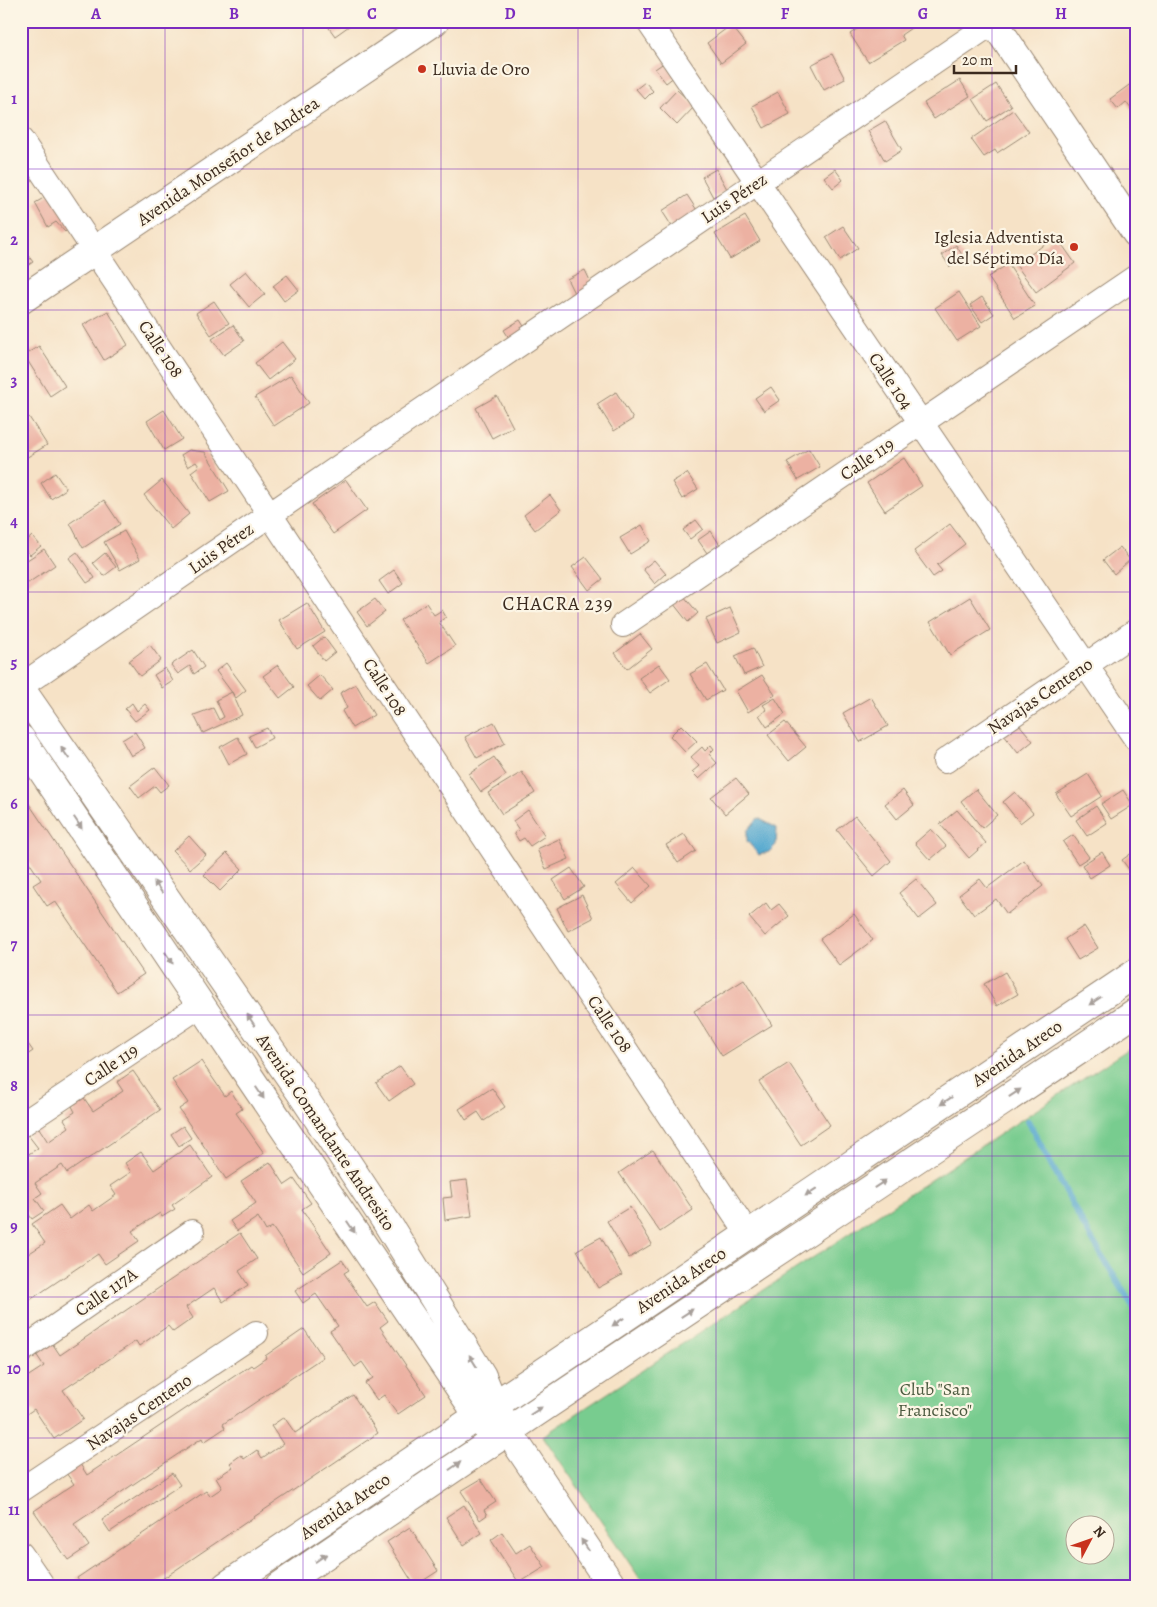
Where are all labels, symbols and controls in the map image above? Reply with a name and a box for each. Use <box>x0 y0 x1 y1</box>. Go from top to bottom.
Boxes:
text: A <box>90 3 102 25</box>
text: B <box>229 3 239 25</box>
text: C <box>367 3 377 25</box>
text: D <box>504 3 516 25</box>
text: E <box>642 3 652 25</box>
text: F <box>781 3 790 25</box>
text: G <box>918 3 928 25</box>
text: H <box>1055 3 1067 25</box>
scale bar <box>954 42 1017 74</box>
text: 20 m <box>962 50 993 70</box>
place label: Lluvia de Oro <box>432 57 530 81</box>
marker: Lluvia de Oro <box>416 63 428 75</box>
text: 1 <box>11 88 17 110</box>
street label: Avenida Monseñor de Andrea <box>131 91 324 232</box>
street label: Luis Pérez <box>696 167 772 229</box>
place label: Iglesia Adventista del Séptimo Día <box>934 225 1065 270</box>
text: 2 <box>10 229 18 251</box>
marker: Iglesia Adventista del Séptimo Día <box>1068 241 1080 253</box>
street label: Calle 108 <box>133 316 189 382</box>
street label: Calle 104 <box>863 348 919 414</box>
text: 3 <box>11 370 18 392</box>
street label: Calle 119 <box>835 432 899 486</box>
text: 4 <box>10 511 18 533</box>
street label: Luis Pérez <box>183 517 259 579</box>
district label: CHACRA 239 <box>503 591 613 617</box>
text: 5 <box>11 652 18 674</box>
street label: Navajas Centeno <box>983 652 1097 740</box>
street label: Calle 108 <box>357 653 413 721</box>
one-way arrow <box>60 746 70 760</box>
text: 6 <box>10 793 18 815</box>
one-way arrow <box>73 817 83 830</box>
one-way arrow <box>153 880 163 893</box>
text: 7 <box>11 934 18 956</box>
one-way arrow <box>164 951 174 965</box>
street label: Calle 108 <box>582 991 638 1057</box>
one-way arrow <box>1089 996 1102 1005</box>
one-way arrow <box>246 1013 256 1027</box>
street label: Avenida Areco <box>966 1014 1067 1093</box>
street label: Avenida Comandante Andresito <box>250 1028 401 1235</box>
street label: Calle 119 <box>79 1038 143 1092</box>
text: 8 <box>10 1075 18 1097</box>
one-way arrow <box>255 1086 265 1099</box>
one-way arrow <box>1008 1088 1022 1098</box>
one-way arrow <box>939 1096 953 1106</box>
one-way arrow <box>873 1179 887 1189</box>
one-way arrow <box>804 1187 818 1197</box>
text: 9 <box>10 1216 18 1238</box>
one-way arrow <box>346 1221 355 1234</box>
street label: Avenida Areco <box>630 1241 731 1320</box>
street label: Calle 117A <box>70 1262 142 1322</box>
one-way arrow <box>680 1308 693 1317</box>
one-way arrow <box>612 1317 625 1326</box>
one-way arrow <box>468 1355 478 1368</box>
text: 10 <box>7 1358 21 1380</box>
street label: Navajas Centeno <box>82 1368 196 1456</box>
park label: Club "San Francisco" <box>898 1377 972 1422</box>
one-way arrow <box>530 1407 543 1416</box>
one-way arrow <box>448 1461 461 1471</box>
street label: Avenida Areco <box>294 1467 395 1546</box>
text: 11 <box>8 1499 20 1521</box>
north arrow <box>1064 1514 1114 1564</box>
text: N <box>1089 1522 1110 1542</box>
one-way arrow <box>580 1539 589 1552</box>
one-way arrow <box>314 1553 327 1563</box>

